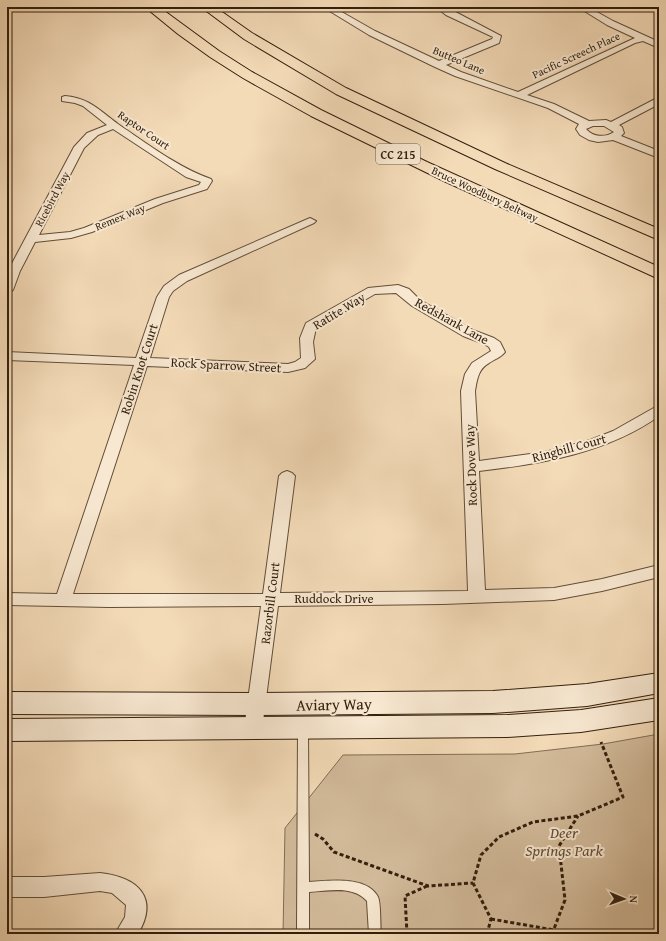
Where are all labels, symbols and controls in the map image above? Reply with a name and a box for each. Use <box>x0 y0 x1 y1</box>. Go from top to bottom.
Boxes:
street label: Pacific Screech Place <box>529 28 623 82</box>
street label: Butteo Lane <box>431 42 487 78</box>
street label: Raptor Court <box>115 107 173 153</box>
road number: CC 215 <box>376 144 420 164</box>
street label: Bruce Woodbury Beltway <box>429 162 541 226</box>
street label: Ricebird Way <box>31 168 74 229</box>
street label: Remex Way <box>92 199 148 234</box>
street label: Ratite Way <box>309 288 369 334</box>
street label: Redshank Lane <box>412 293 492 349</box>
street label: Robin Knot Court <box>115 321 163 417</box>
street label: Rock Sparrow Street <box>170 353 282 377</box>
street label: Rock Dove Way <box>460 423 482 506</box>
street label: Ringbill Court <box>530 429 609 467</box>
street label: Razorbill Court <box>256 560 285 645</box>
street label: Ruddock Drive <box>294 589 374 608</box>
street label: Aviary Way <box>296 691 372 717</box>
park label: Deer Springs Park <box>525 820 604 862</box>
north arrow <box>604 879 644 919</box>
text: N <box>626 895 642 904</box>

